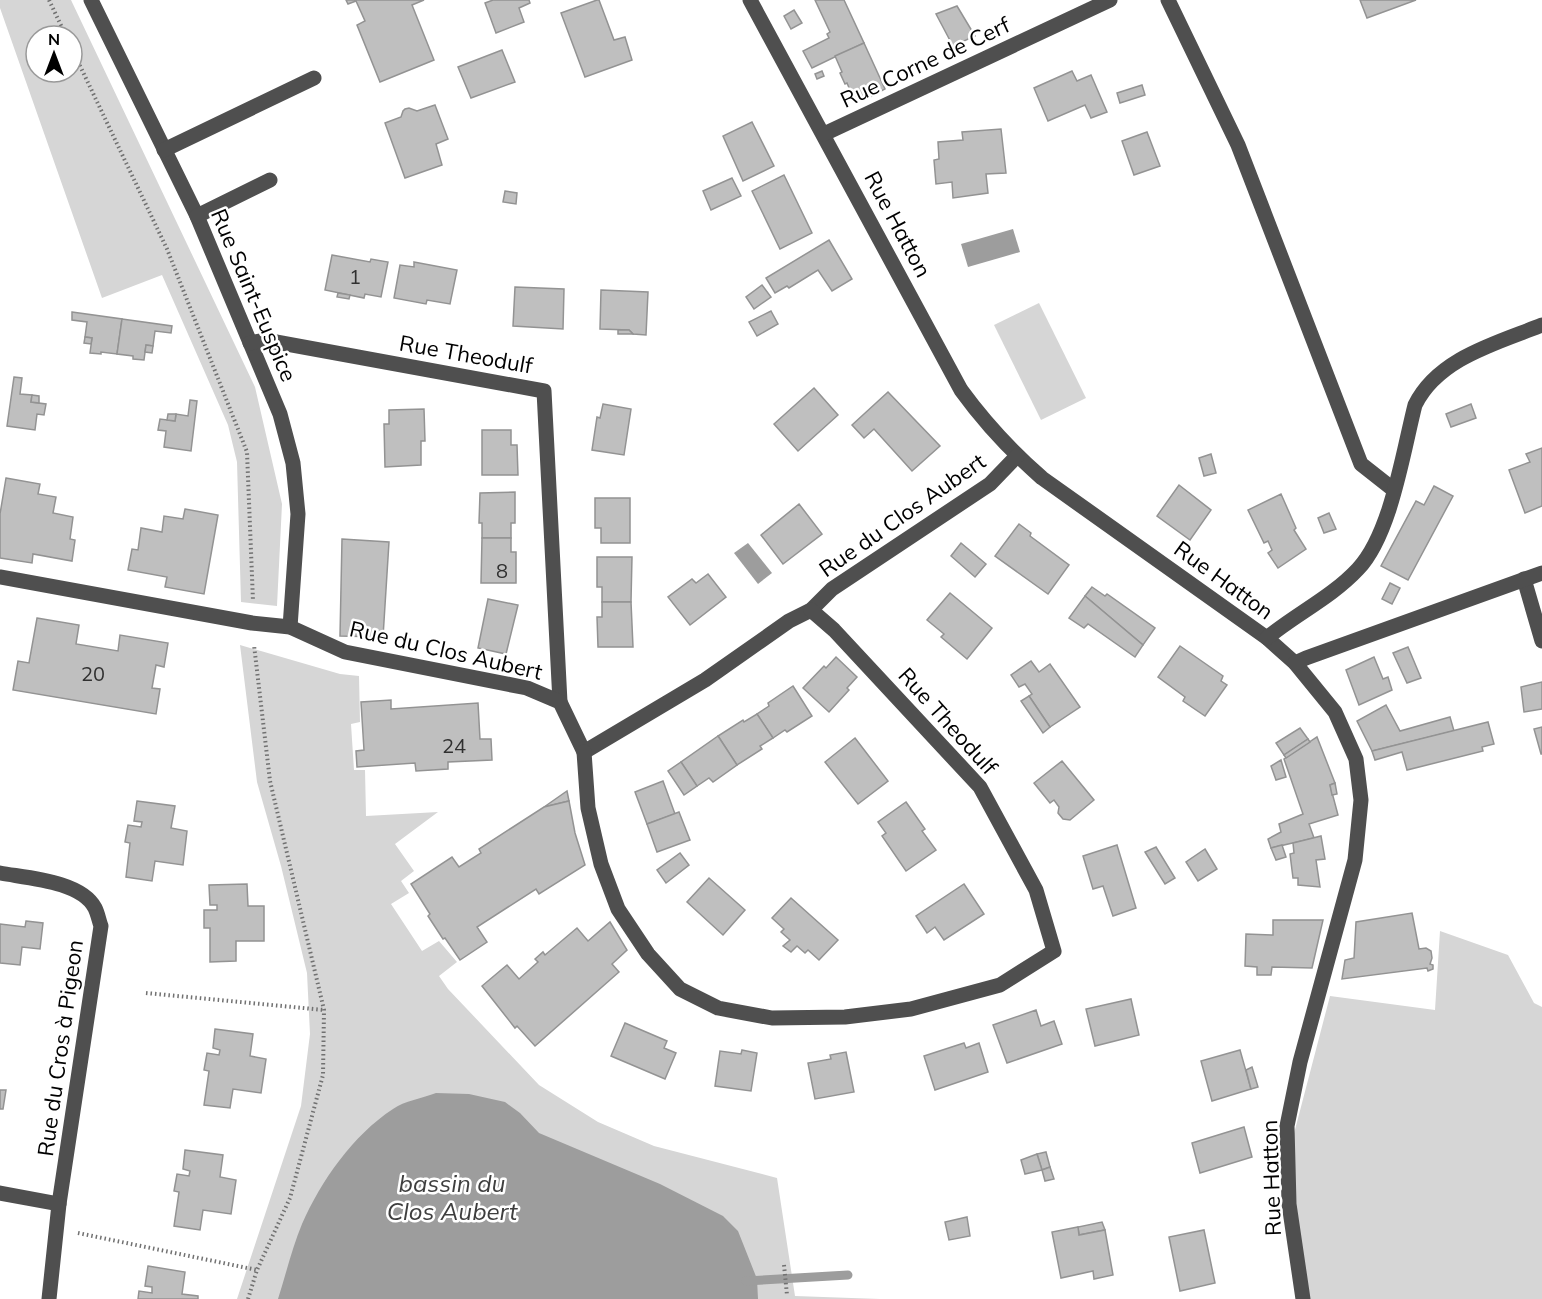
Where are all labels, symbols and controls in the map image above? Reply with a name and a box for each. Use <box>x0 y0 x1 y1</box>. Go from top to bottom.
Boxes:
street label: Rue Corne de Cerf <box>836 10 1015 114</box>
north arrow <box>24 24 84 84</box>
text: N <box>48 29 60 49</box>
street label: Rue Hatton <box>858 166 938 282</box>
street label: Rue Saint-Euspice <box>205 204 303 386</box>
house number: 1 <box>349 264 361 289</box>
street label: Rue Theodulf <box>397 328 535 380</box>
street label: Rue du Clos Aubert <box>813 447 991 583</box>
street label: Rue Hatton <box>1169 535 1279 625</box>
house number: 8 <box>496 558 508 583</box>
street label: Rue du Clos Aubert <box>347 614 545 686</box>
house number: 20 <box>81 661 105 686</box>
street label: Rue Theodulf <box>892 662 1004 781</box>
house number: 24 <box>442 733 466 758</box>
street label: Rue du Cros à Pigeon <box>31 938 89 1158</box>
street label: Rue Hatton <box>1255 1119 1287 1237</box>
water label: bassin du Clos Aubert <box>387 1168 518 1226</box>

